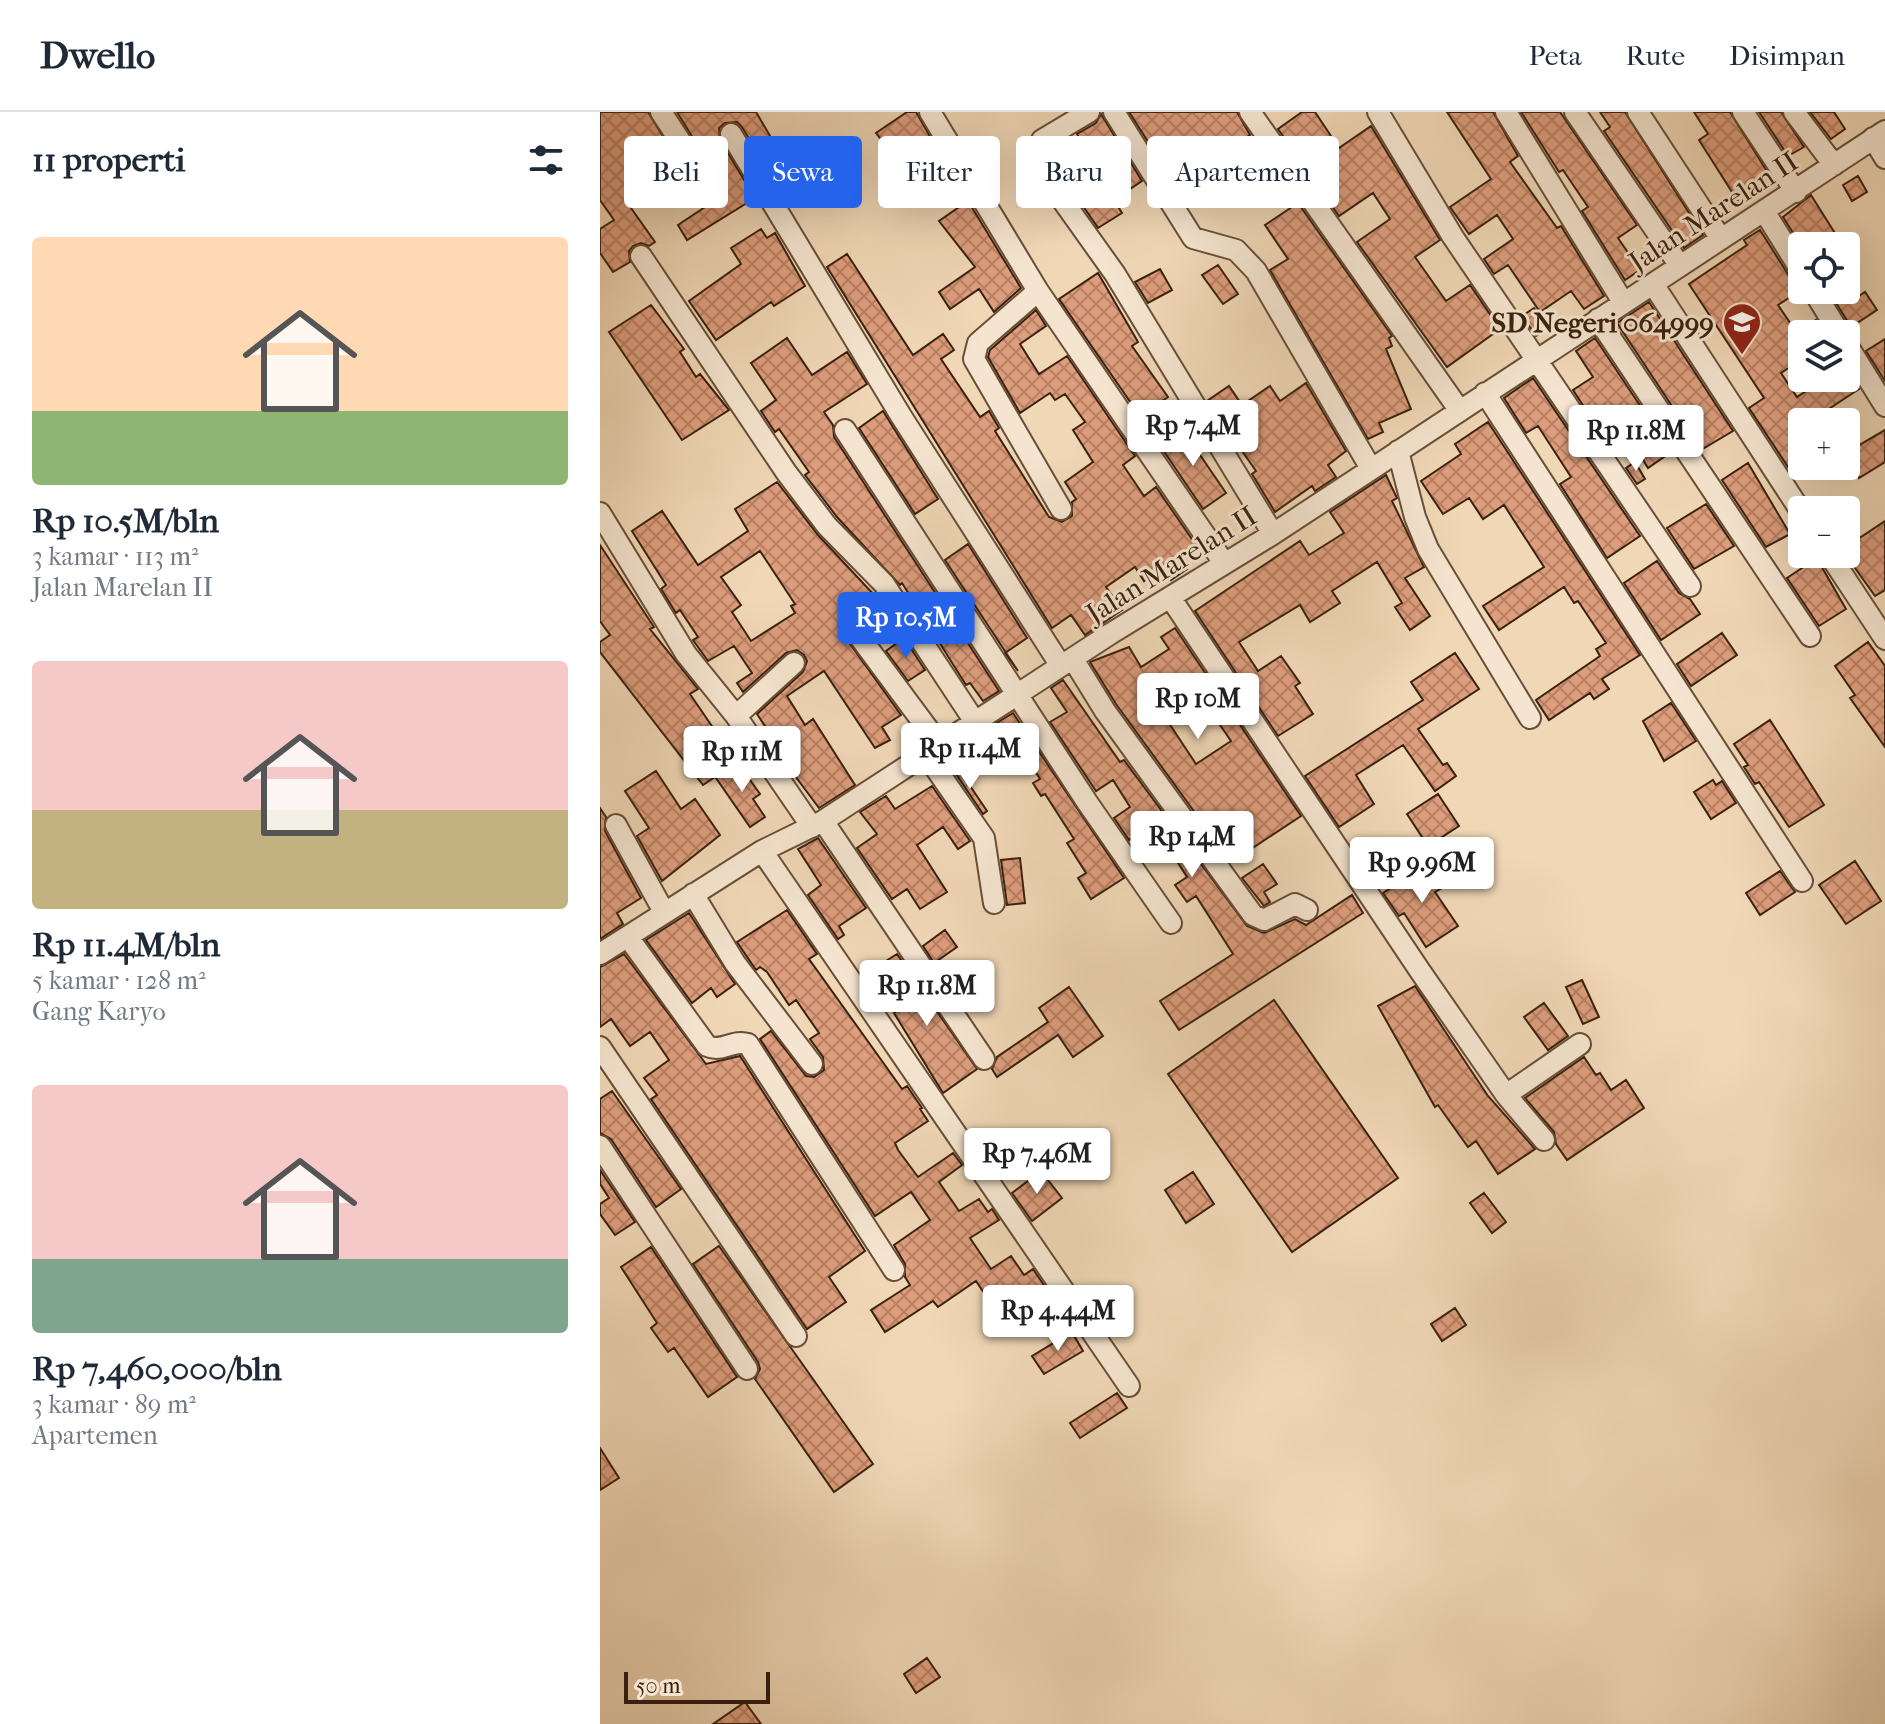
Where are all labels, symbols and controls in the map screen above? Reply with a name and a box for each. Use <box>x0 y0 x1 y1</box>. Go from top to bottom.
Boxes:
text: Dwello <box>40 33 155 78</box>
text: Peta <box>1529 39 1582 72</box>
text: Rute <box>1626 39 1685 72</box>
text: Disimpan <box>1729 39 1845 72</box>
chip: Beli <box>624 136 728 208</box>
chip: Sewa <box>744 136 862 208</box>
chip: Filter <box>878 136 1000 208</box>
chip: Baru <box>1016 136 1131 208</box>
chip: Apartemen <box>1147 136 1339 208</box>
icon: filters <box>524 138 568 182</box>
text: 11 properti <box>32 140 185 180</box>
street label: Jalan Marelan II <box>1621 145 1804 279</box>
map controls <box>1788 232 1860 568</box>
button: locate <box>1788 232 1860 304</box>
icon: home <box>228 289 372 433</box>
school or university icon: SD Negeri 064999 <box>1721 301 1763 356</box>
place label: SD Negeri 064999 <box>1492 306 1714 340</box>
button: layers <box>1788 320 1860 392</box>
pin: Rp 7.4M <box>1119 400 1267 468</box>
pin: Rp 11.8M <box>1553 405 1719 473</box>
button: + <box>1788 408 1860 480</box>
text: Rp 7.4M <box>1145 410 1241 441</box>
text: Rp 11.8M <box>1587 415 1685 446</box>
button: − <box>1788 496 1860 568</box>
street label: Jalan Marelan II <box>1078 499 1263 631</box>
text: Rp 10.5M/bln <box>32 501 219 541</box>
text: 3 kamar · 113 m² <box>32 541 198 572</box>
text: Jalan Marelan II <box>32 572 213 603</box>
pin: Rp 10.5M <box>823 592 989 660</box>
text: Rp 10.5M <box>856 602 956 633</box>
pin: Rp 10M <box>1133 673 1263 741</box>
text: Rp 10M <box>1155 683 1241 714</box>
icon: home <box>228 713 372 857</box>
pin: Rp 11.4M <box>887 723 1053 791</box>
pin: Rp 11M <box>677 726 807 794</box>
text: Rp 11.4M <box>919 733 1021 764</box>
text: Rp 11M <box>702 736 782 767</box>
pin: Rp 14M <box>1127 811 1257 879</box>
text: Rp 14M <box>1149 821 1235 852</box>
pin: Rp 9.96M <box>1339 837 1505 905</box>
text: Rp 9.96M <box>1368 847 1476 878</box>
text: Rp 11.4M/bln <box>32 925 220 965</box>
pin: Rp 11.8M <box>844 960 1010 1028</box>
text: 5 kamar · 128 m² <box>32 965 205 996</box>
text: Rp 11.8M <box>878 970 976 1001</box>
text: Gang Karyo <box>32 996 166 1027</box>
pin: Rp 7.46M <box>954 1128 1120 1196</box>
icon: home <box>228 1137 372 1281</box>
text: Rp 7.46M <box>982 1138 1092 1169</box>
pin: Rp 4.44M <box>975 1285 1141 1353</box>
text: Rp 4.44M <box>1001 1295 1115 1326</box>
text: Rp 7,460,000/bln <box>32 1349 282 1389</box>
text: 3 kamar · 89 m² <box>32 1389 196 1420</box>
text: Apartemen <box>32 1420 158 1451</box>
scale bar <box>624 1668 770 1704</box>
text: 50 m <box>636 1673 681 1699</box>

